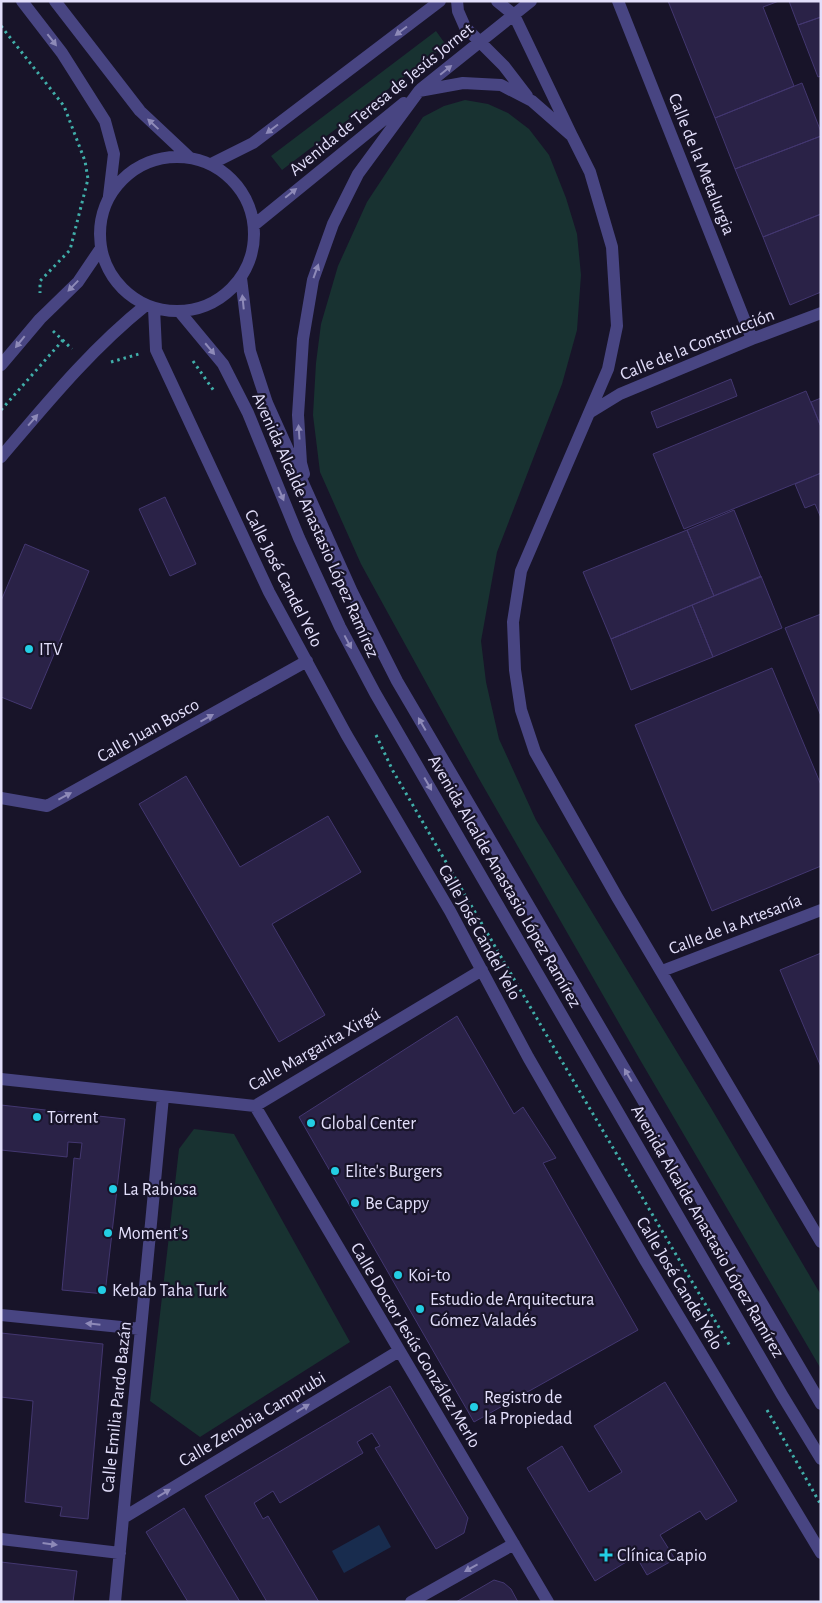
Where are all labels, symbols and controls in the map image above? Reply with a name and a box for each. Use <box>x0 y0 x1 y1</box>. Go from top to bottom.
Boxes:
street label: Avenida de Teresa de Jesús Jornet <box>286 20 477 180</box>
one-way arrow <box>395 25 408 36</box>
one-way arrow <box>46 33 57 46</box>
one-way arrow <box>439 64 452 75</box>
street label: Calle de la Metalurgia <box>664 91 738 238</box>
one-way arrow <box>148 118 160 130</box>
one-way arrow <box>265 124 279 134</box>
one-way arrow <box>285 188 298 199</box>
one-way arrow <box>312 263 320 278</box>
one-way arrow <box>67 280 79 292</box>
one-way arrow <box>239 294 247 310</box>
street label: Calle de la Construcción <box>618 306 777 384</box>
one-way arrow <box>15 335 26 348</box>
one-way arrow <box>205 342 216 355</box>
street label: Avenida Alcalde Anastasio López Ramírez <box>248 390 382 661</box>
one-way arrow <box>27 414 39 426</box>
one-way arrow <box>295 424 303 440</box>
one-way arrow <box>278 487 286 501</box>
street label: Calle José Candel Yelo <box>241 507 326 650</box>
one-way arrow <box>344 635 352 650</box>
place label: ITV <box>39 641 63 659</box>
marker: ITV <box>23 643 35 655</box>
street label: Calle Juan Bosco <box>94 695 203 766</box>
one-way arrow <box>200 713 213 722</box>
one-way arrow <box>417 717 426 730</box>
street label: Avenida Alcalde Anastasio López Ramírez <box>424 752 584 1011</box>
one-way arrow <box>424 777 433 790</box>
one-way arrow <box>58 792 71 801</box>
street label: Calle José Candel Yelo <box>435 862 524 1003</box>
street label: Calle de la Artesanía <box>666 891 804 959</box>
street label: Calle Margarita Xirgú <box>246 1005 383 1095</box>
one-way arrow <box>624 1068 632 1083</box>
street label: Avenida Alcalde Anastasio López Ramírez <box>627 1102 787 1361</box>
place label: Torrent <box>47 1109 98 1127</box>
marker: Torrent <box>31 1111 43 1123</box>
place label: Global Center <box>321 1115 416 1133</box>
marker: Global Center <box>305 1117 317 1129</box>
place label: Elite's Burgers <box>345 1163 442 1181</box>
marker: Elite's Burgers <box>329 1165 341 1177</box>
place label: La Rabiosa <box>123 1181 197 1199</box>
marker: La Rabiosa <box>107 1183 119 1195</box>
place label: Be Cappy <box>365 1195 430 1213</box>
marker: Be Cappy <box>349 1197 361 1209</box>
street label: Calle José Candel Yelo <box>632 1214 726 1353</box>
place label: Moment's <box>118 1225 188 1243</box>
marker: Moment's <box>102 1227 114 1239</box>
street label: Calle Doctor Jesús González Merlo <box>347 1240 484 1451</box>
place label: Koi-to <box>408 1267 451 1285</box>
marker: Koi-to <box>392 1269 404 1281</box>
place label: Kebab Taha Turk <box>112 1282 227 1300</box>
marker: Kebab Taha Turk <box>96 1284 108 1296</box>
place label: Estudio de Arquitectura Gómez Valadés <box>430 1291 594 1330</box>
marker: Estudio de Arquitectura Gómez Valadés <box>414 1303 426 1315</box>
one-way arrow <box>84 1320 100 1328</box>
street label: Calle Emilia Pardo Bazán <box>99 1321 135 1494</box>
street label: Calle Zenobia Camprubi <box>176 1369 329 1471</box>
place label: Registro de la Propiedad <box>484 1389 572 1428</box>
marker: Registro de la Propiedad <box>468 1401 480 1413</box>
one-way arrow <box>297 1404 310 1413</box>
one-way arrow <box>158 1488 171 1497</box>
one-way arrow <box>42 1541 58 1549</box>
place label: Clínica Capio <box>617 1547 707 1565</box>
marker: Clínica Capio <box>599 1548 613 1562</box>
one-way arrow <box>465 1564 478 1573</box>

